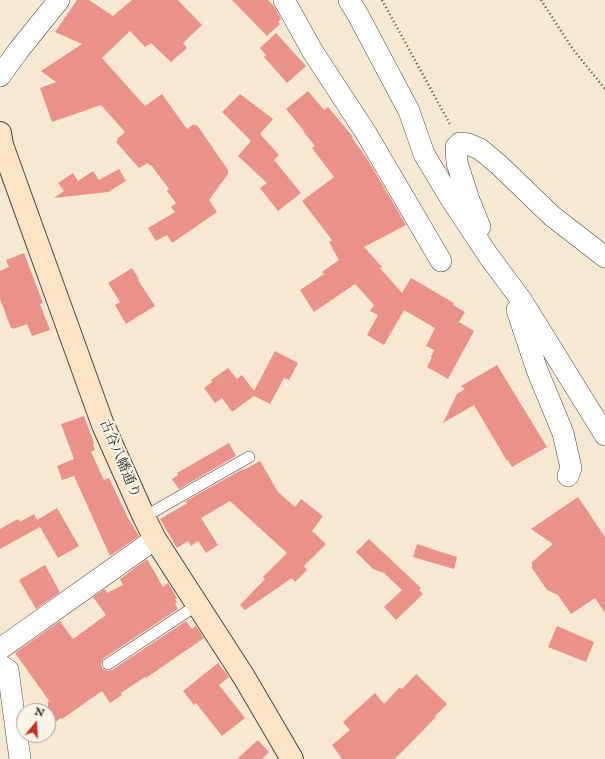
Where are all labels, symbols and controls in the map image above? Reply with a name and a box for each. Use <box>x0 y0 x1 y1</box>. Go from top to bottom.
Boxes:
street label: 古谷八幡通り <box>95 417 143 501</box>
north arrow <box>16 703 56 743</box>
text: N <box>33 704 46 721</box>

